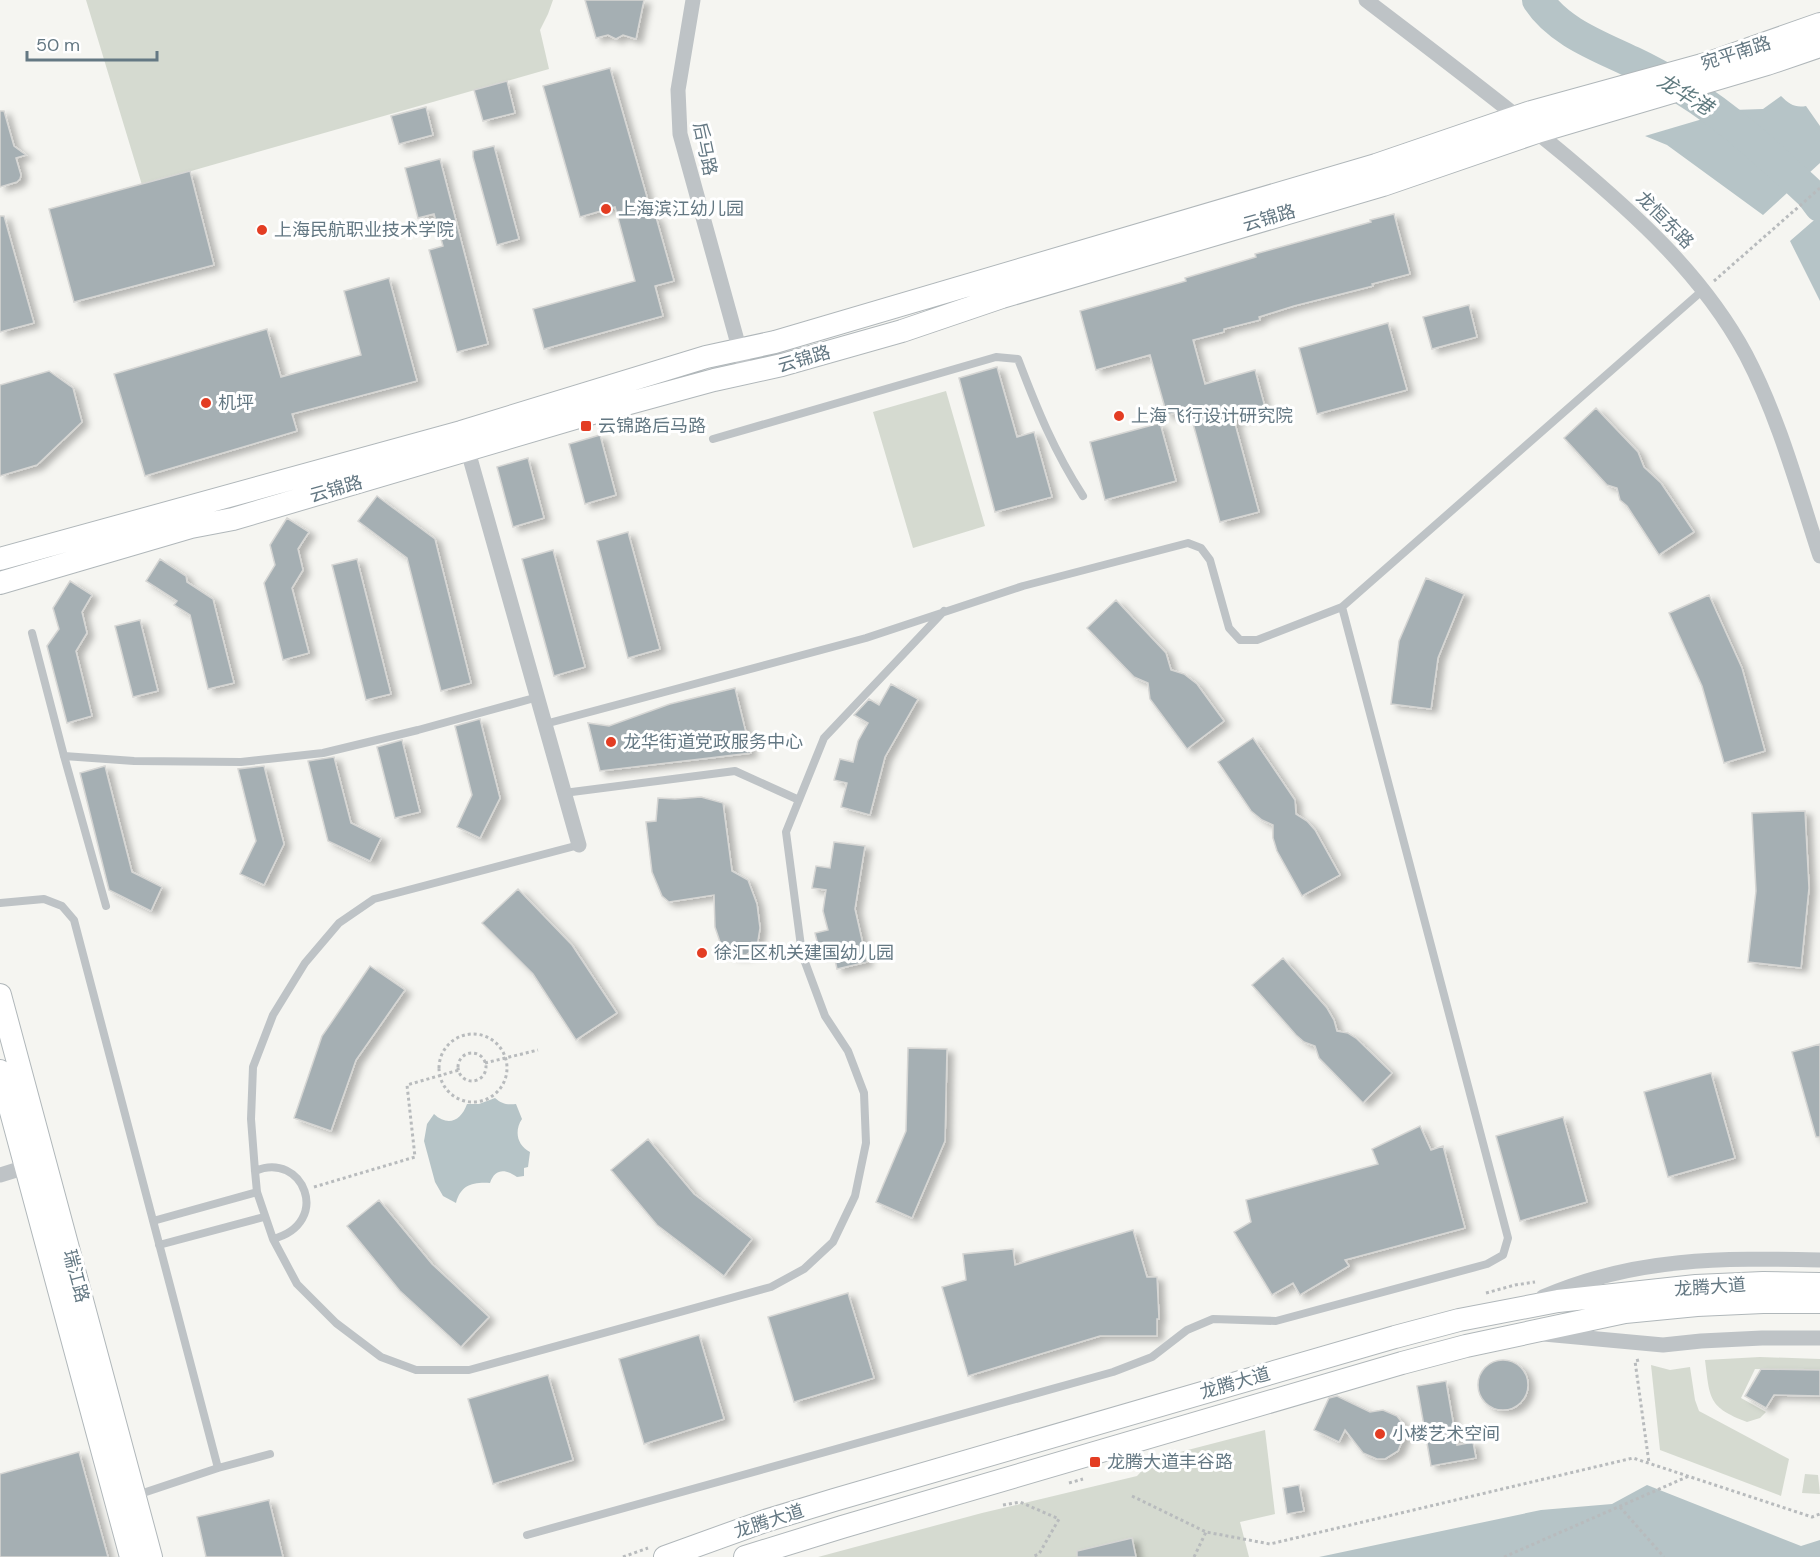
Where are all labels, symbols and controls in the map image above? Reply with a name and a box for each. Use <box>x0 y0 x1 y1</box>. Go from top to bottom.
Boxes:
scale bar <box>27 24 158 62</box>
street label: 宛平南路 <box>1698 30 1774 76</box>
text: 50 m <box>36 33 80 57</box>
water label: 龙华港 <box>1653 67 1720 122</box>
street label: 后马路 <box>688 120 722 178</box>
street label: 龙恒东路 <box>1631 186 1699 254</box>
place label: 上海滨江幼儿园 <box>618 197 744 221</box>
street label: 云锦路 <box>1240 199 1298 237</box>
marker: 上海滨江幼儿园 <box>599 202 613 216</box>
place label: 上海民航职业技术学院 <box>274 218 454 242</box>
marker: 上海民航职业技术学院 <box>255 223 269 237</box>
street label: 云锦路 <box>775 340 833 378</box>
place label: 机坪 <box>218 391 254 415</box>
marker: 机坪 <box>199 396 213 410</box>
place label: 上海飞行设计研究院 <box>1131 404 1293 428</box>
marker: 上海飞行设计研究院 <box>1112 409 1126 423</box>
place label: 云锦路后马路 <box>598 414 706 438</box>
marker: 云锦路后马路 <box>579 419 593 433</box>
street label: 云锦路 <box>307 470 365 508</box>
place label: 龙华街道党政服务中心 <box>623 730 803 754</box>
marker: 龙华街道党政服务中心 <box>604 735 618 749</box>
place label: 徐汇区机关建国幼儿园 <box>714 941 894 965</box>
marker: 徐汇区机关建国幼儿园 <box>695 946 709 960</box>
street label: 瑞江路 <box>57 1247 95 1305</box>
street label: 龙腾大道 <box>1673 1273 1747 1301</box>
street label: 龙腾大道 <box>1197 1362 1273 1404</box>
place label: 小楼艺术空间 <box>1392 1422 1500 1446</box>
marker: 小楼艺术空间 <box>1373 1427 1387 1441</box>
place label: 龙腾大道丰谷路 <box>1107 1450 1233 1474</box>
marker: 龙腾大道丰谷路 <box>1088 1455 1102 1469</box>
street label: 龙腾大道 <box>731 1498 807 1544</box>

